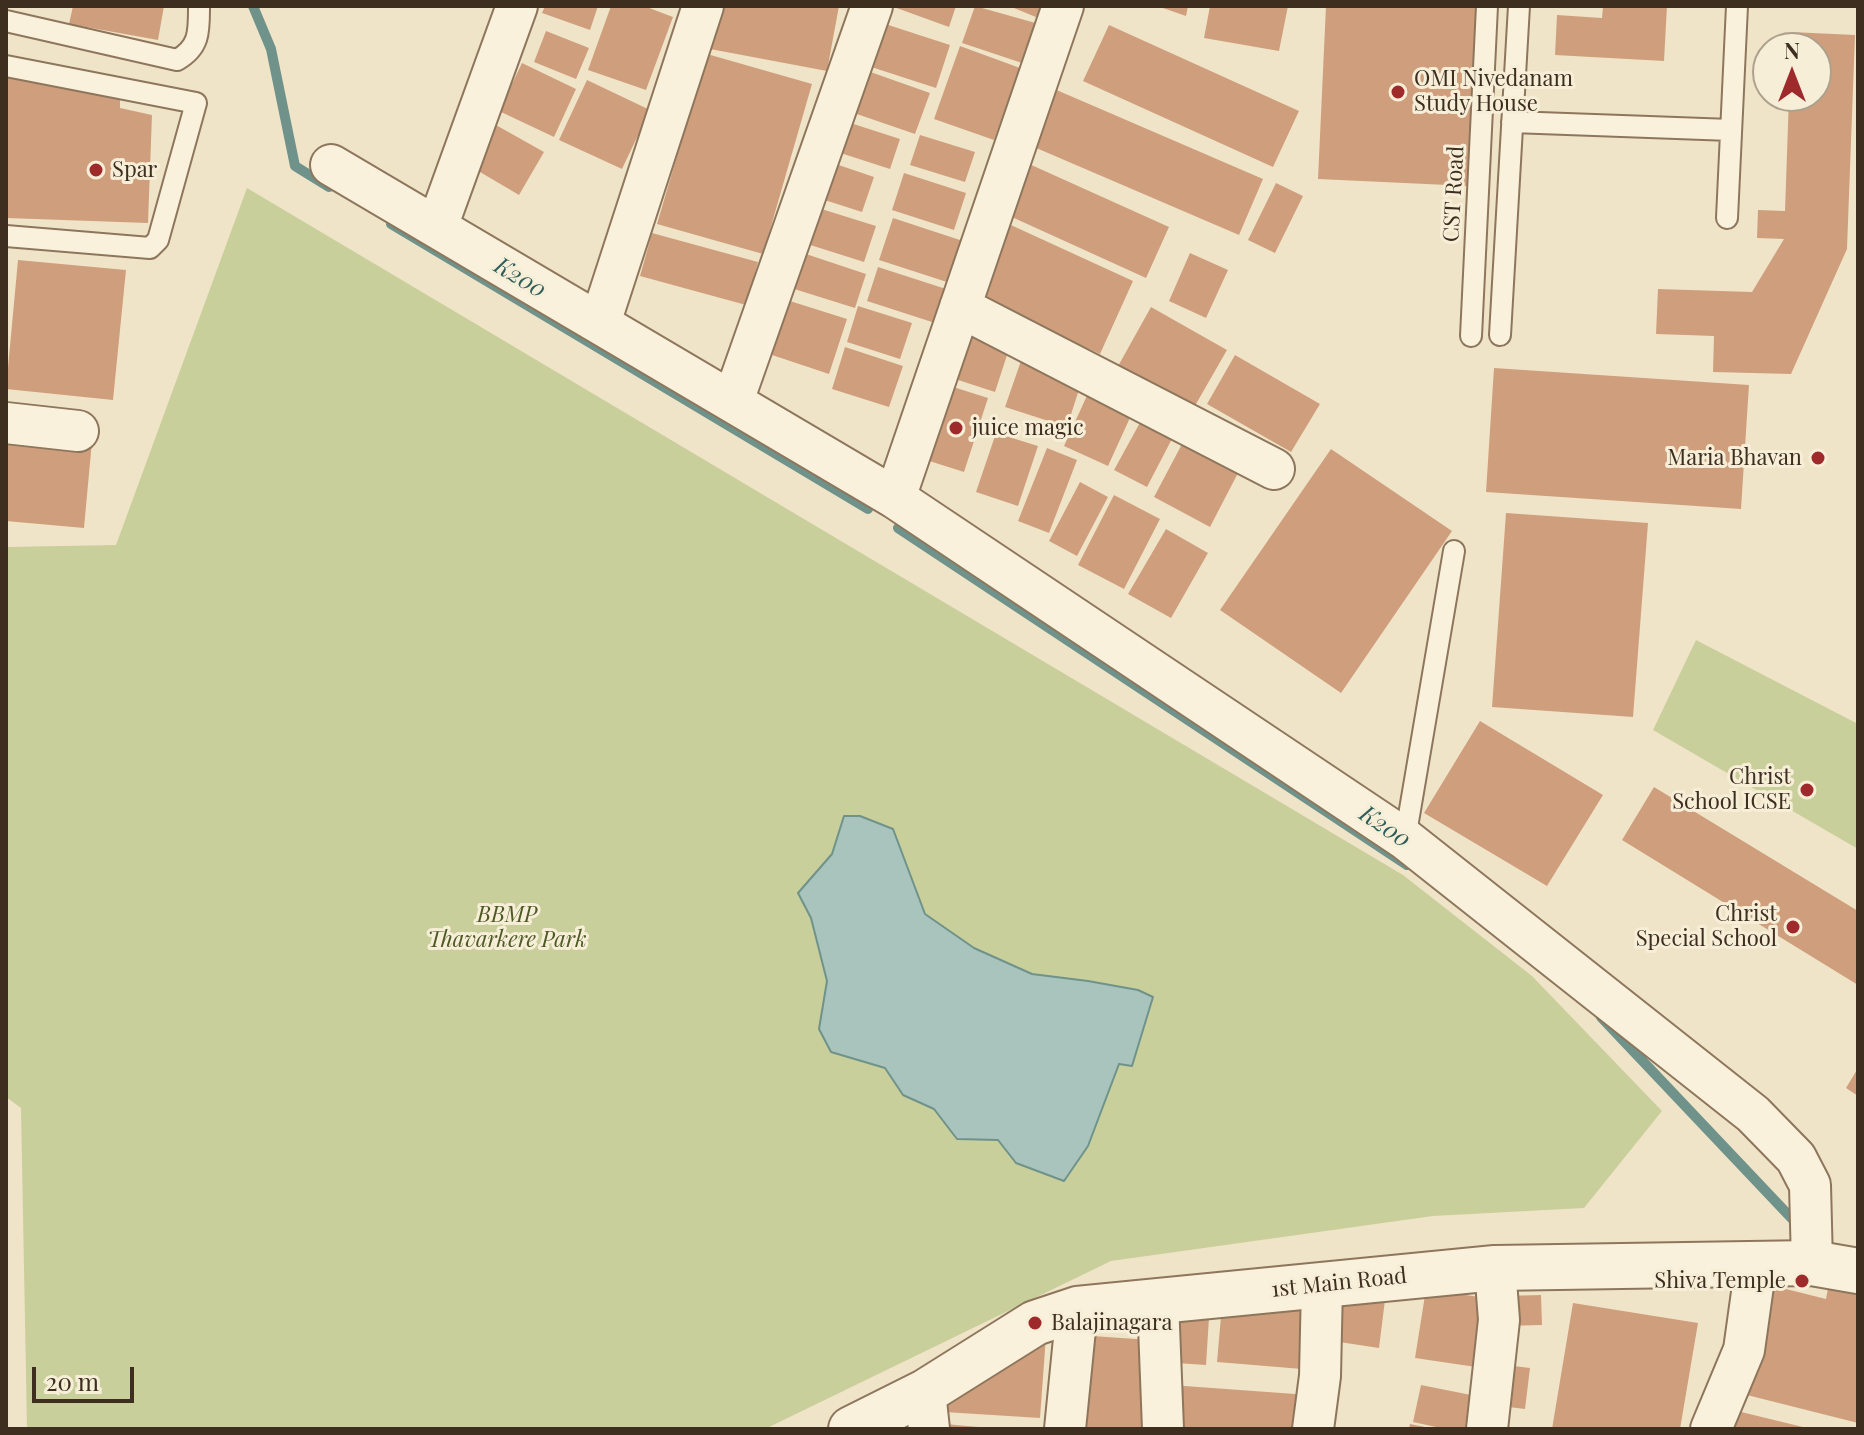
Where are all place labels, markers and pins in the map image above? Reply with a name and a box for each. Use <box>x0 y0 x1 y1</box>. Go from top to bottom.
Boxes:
place label: OMI Nivedanam Study House <box>1414 66 1573 118</box>
marker: OMI Nivedanam Study House <box>1389 83 1407 101</box>
place label: Spar <box>112 157 157 183</box>
marker: Spar <box>87 161 105 179</box>
place label: juice magic <box>972 415 1084 441</box>
marker: juice magic <box>947 419 965 437</box>
place label: Maria Bhavan <box>1667 445 1802 471</box>
marker: Maria Bhavan <box>1809 449 1827 467</box>
place label: Christ School ICSE <box>1672 764 1791 816</box>
marker: Christ School ICSE <box>1798 781 1816 799</box>
place label: Christ Special School <box>1636 901 1777 952</box>
marker: Christ Special School <box>1784 918 1802 936</box>
place label: Shiva Temple <box>1654 1268 1786 1294</box>
marker: Shiva Temple <box>1793 1272 1811 1290</box>
place label: Balajinagara <box>1051 1310 1172 1336</box>
marker: Balajinagara <box>1026 1314 1044 1332</box>

